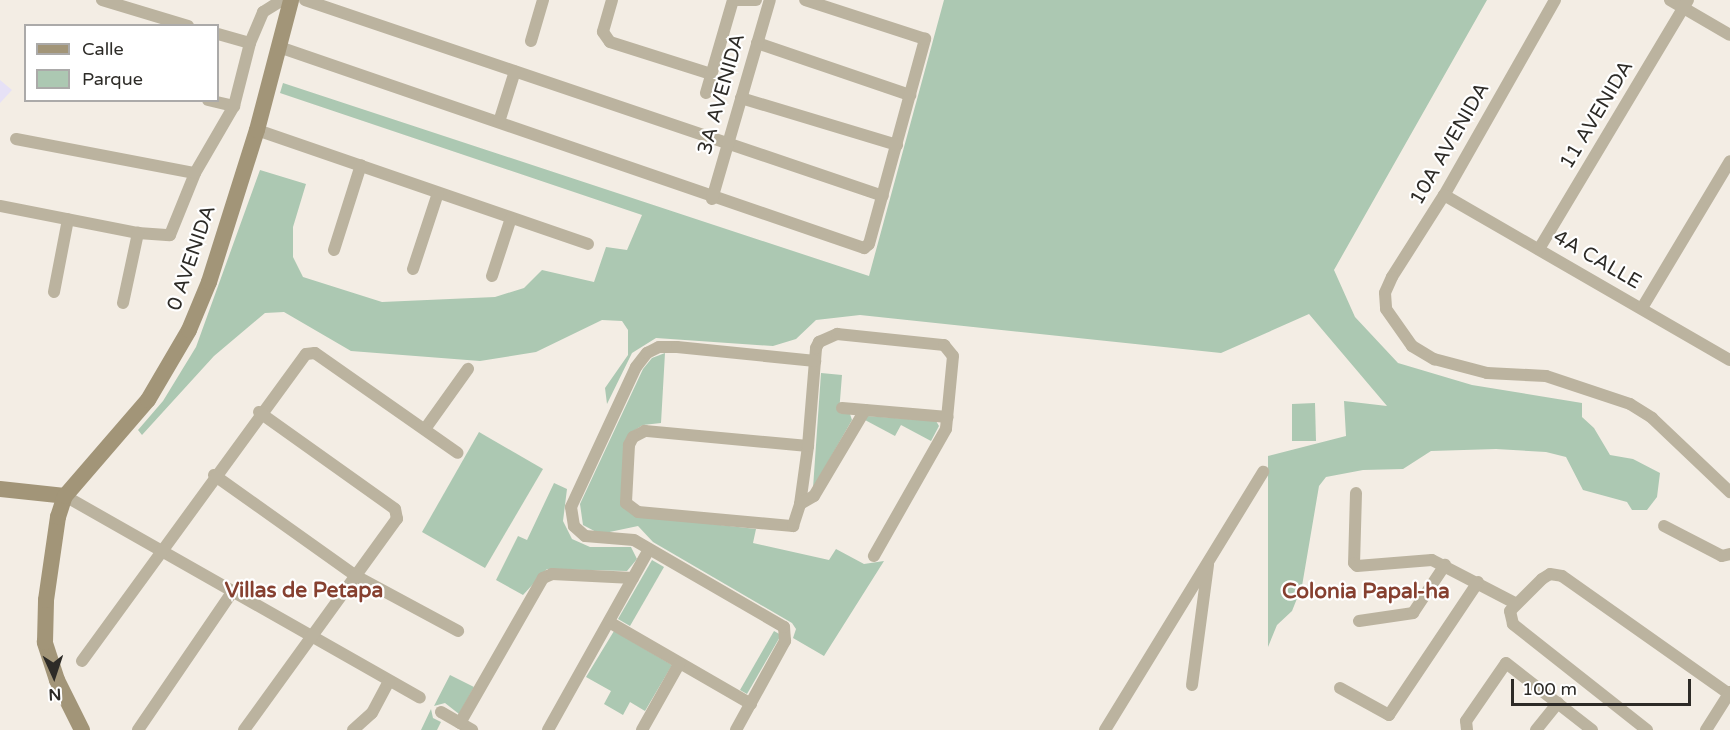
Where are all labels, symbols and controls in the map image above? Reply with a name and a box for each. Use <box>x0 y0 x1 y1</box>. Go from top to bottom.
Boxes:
legend <box>24 24 219 102</box>
street label: 3A AVENIDA <box>693 31 751 157</box>
text: Calle <box>82 38 124 60</box>
street label: 11 AVENIDA <box>1555 56 1639 174</box>
text: Parque <box>82 68 143 90</box>
street label: 10A AVENIDA <box>1405 79 1495 209</box>
street label: 0 AVENIDA <box>163 202 221 314</box>
street label: 4A CALLE <box>1549 225 1645 295</box>
district label: Villas de Petapa <box>225 578 383 604</box>
district label: Colonia Papal-ha <box>1282 579 1450 605</box>
north arrow <box>24 646 84 706</box>
scale bar <box>1514 667 1694 705</box>
text: 100 m <box>1522 678 1577 700</box>
text: N <box>48 684 62 704</box>

